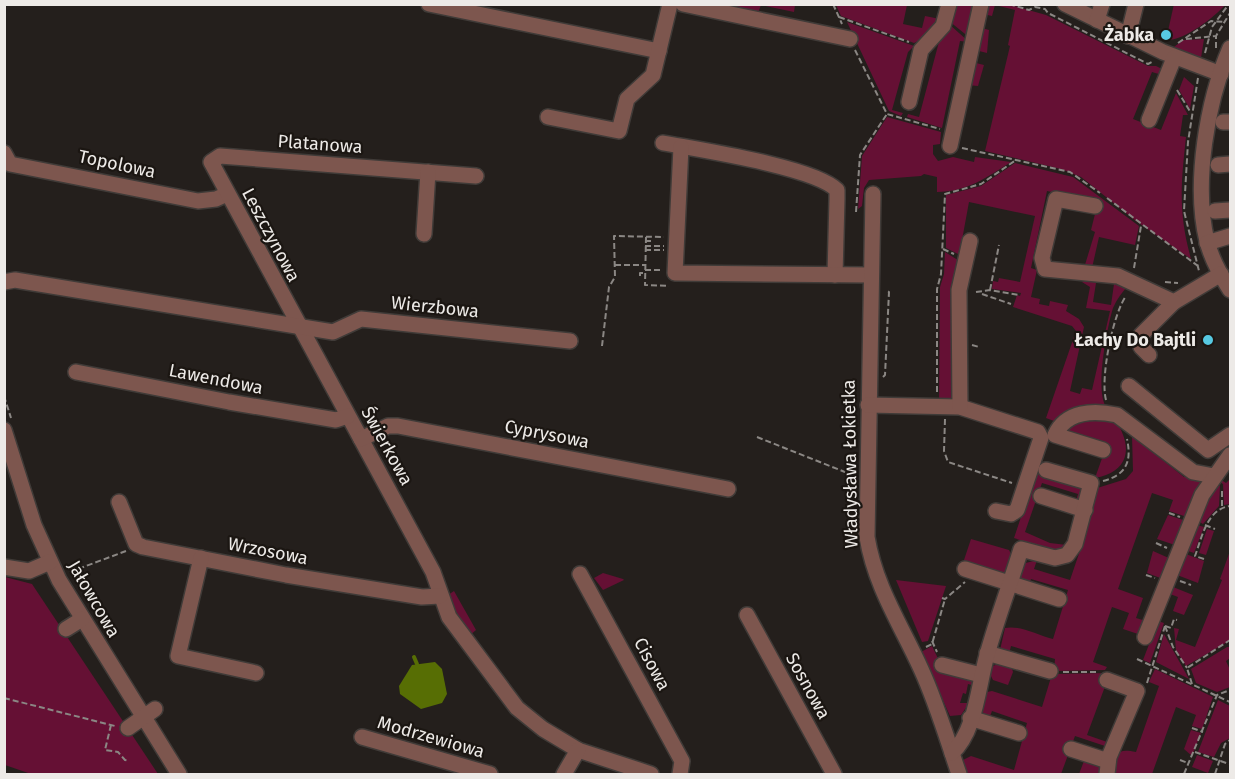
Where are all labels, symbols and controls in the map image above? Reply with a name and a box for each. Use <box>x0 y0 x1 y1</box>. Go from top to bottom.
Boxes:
place label: Żabka <box>1104 24 1154 46</box>
marker: Żabka <box>1159 28 1173 42</box>
street label: Platanowa <box>277 130 363 158</box>
street label: Topolowa <box>76 145 158 183</box>
street label: Leszczynowa <box>237 184 305 286</box>
street label: Wierzbowa <box>390 291 480 323</box>
place label: Łachy Do Bajtli <box>1074 329 1196 351</box>
marker: Łachy Do Bajtli <box>1201 333 1215 347</box>
street label: Lawendowa <box>167 359 265 399</box>
street label: Władysława Łokietka <box>838 379 862 549</box>
street label: Świerkowa <box>356 403 418 489</box>
street label: Cyprysowa <box>503 415 591 453</box>
street label: Wrzosowa <box>226 532 310 570</box>
street label: Jałowcowa <box>63 557 125 641</box>
street label: Cisowa <box>629 634 675 694</box>
street label: Sosnowa <box>781 649 835 723</box>
street label: Modrzewiowa <box>375 711 487 763</box>

